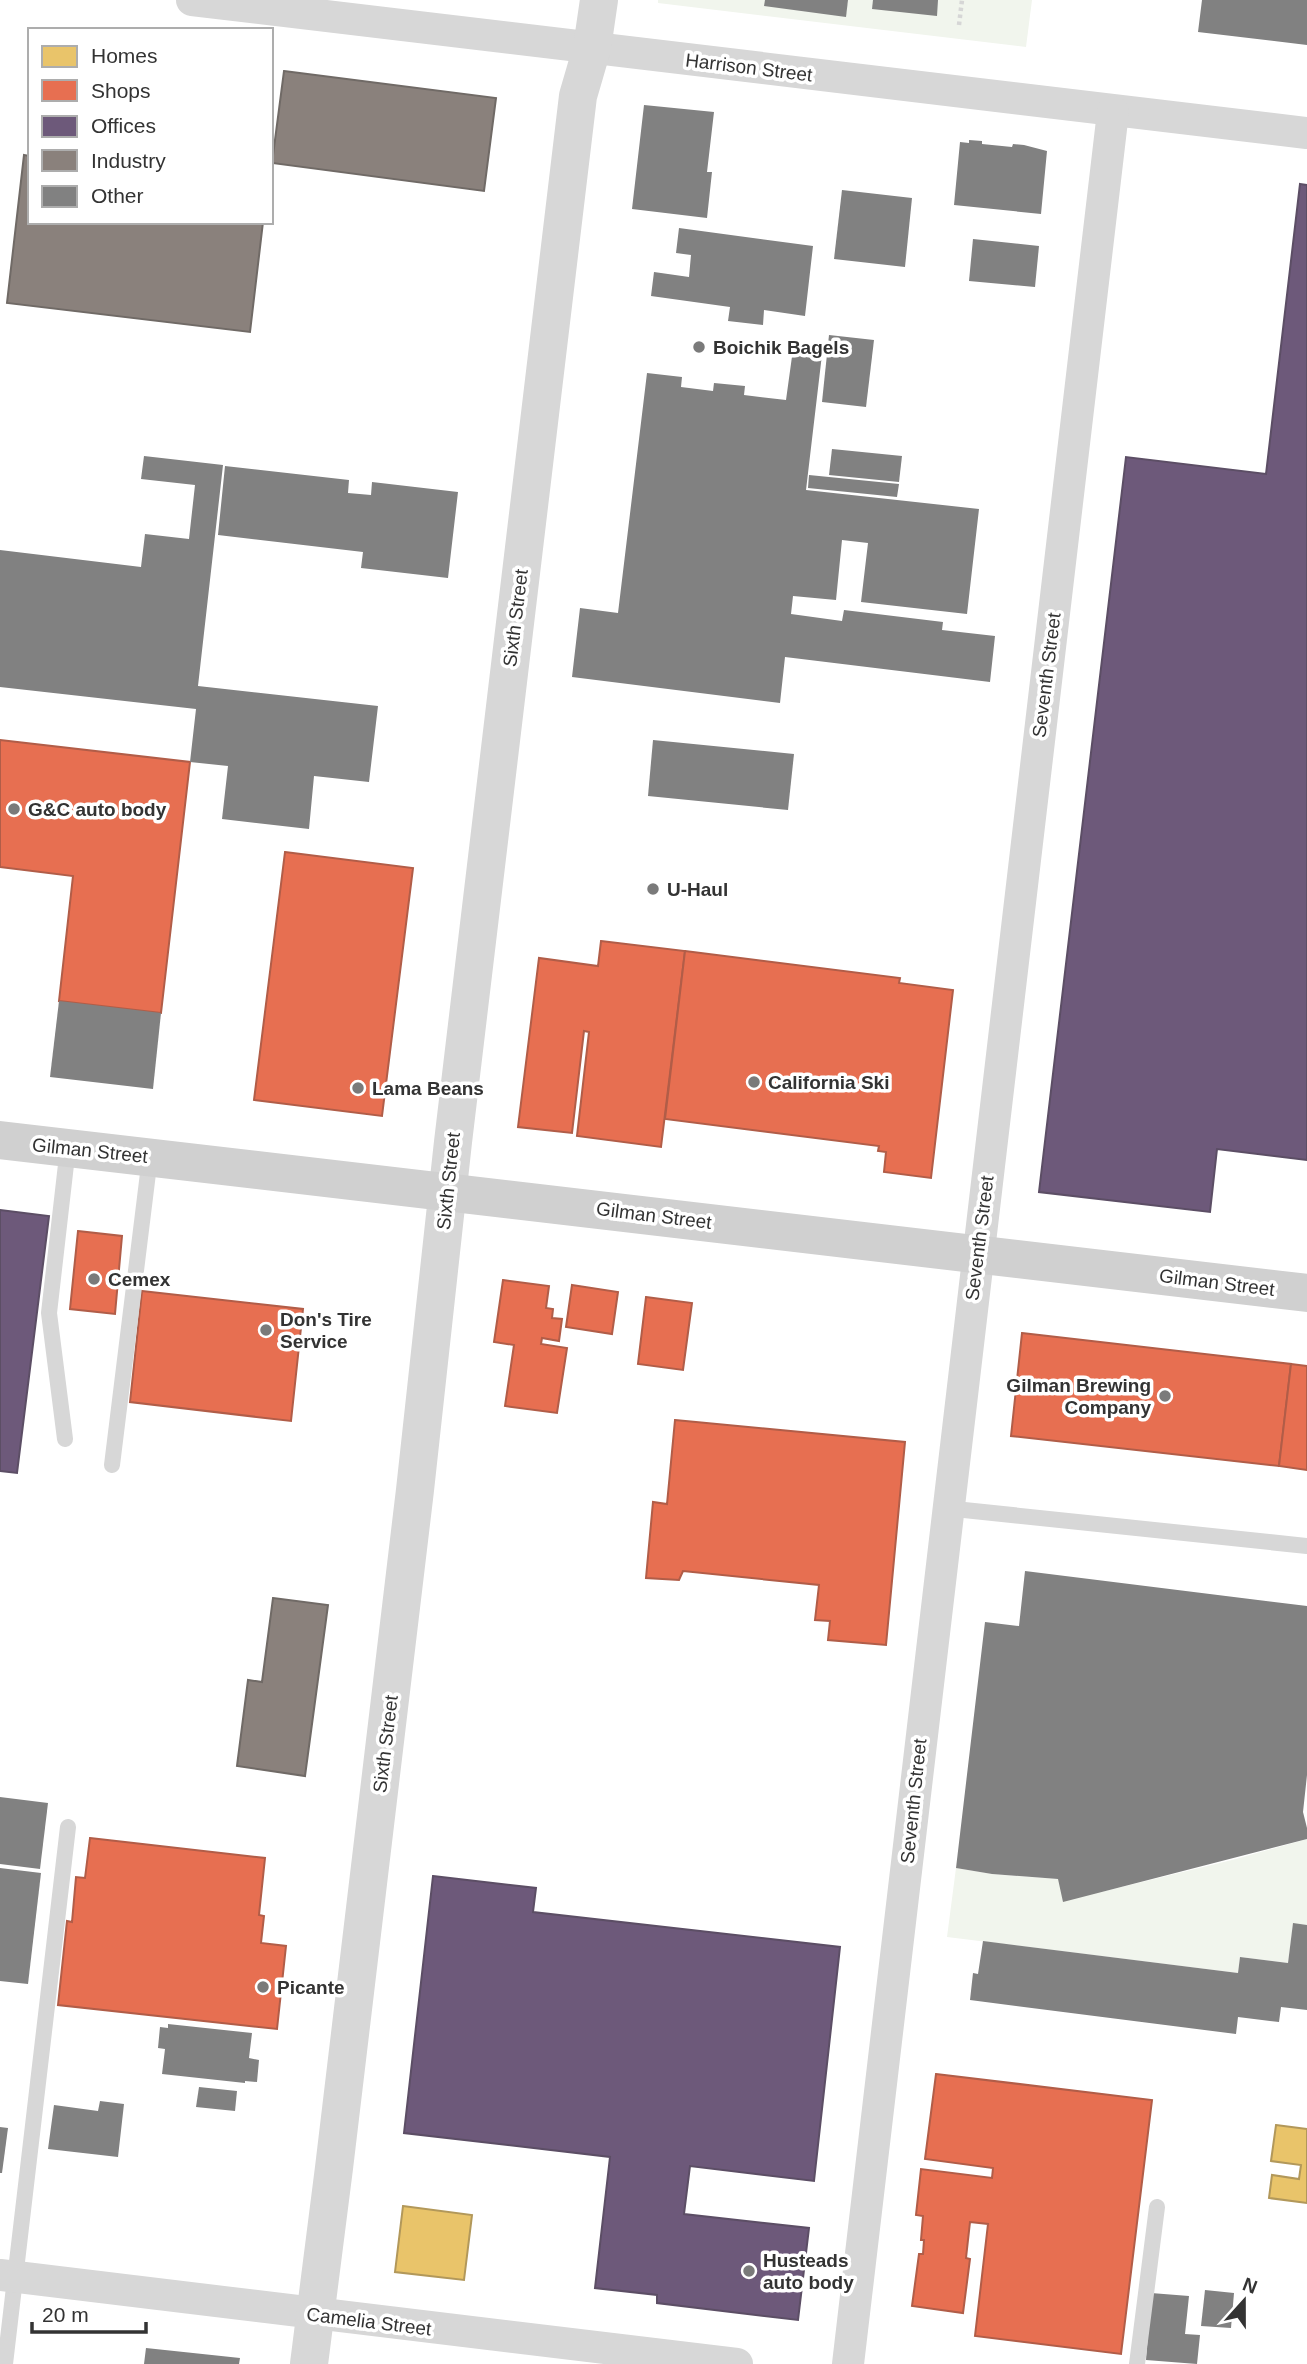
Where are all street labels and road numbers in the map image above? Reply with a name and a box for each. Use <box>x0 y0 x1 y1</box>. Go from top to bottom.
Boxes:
street label: Harrison Street <box>684 49 814 86</box>
street label: Sixth Street <box>499 567 532 668</box>
street label: Seventh Street <box>1028 611 1065 739</box>
street label: Sixth Street <box>433 1130 464 1231</box>
street label: Gilman Street <box>31 1134 150 1167</box>
street label: Seventh Street <box>961 1174 998 1302</box>
street label: Gilman Street <box>595 1198 714 1233</box>
street label: Gilman Street <box>1158 1265 1277 1300</box>
street label: Sixth Street <box>369 1693 402 1794</box>
street label: Seventh Street <box>896 1737 931 1865</box>
street label: Camelia Street <box>305 2303 433 2340</box>

